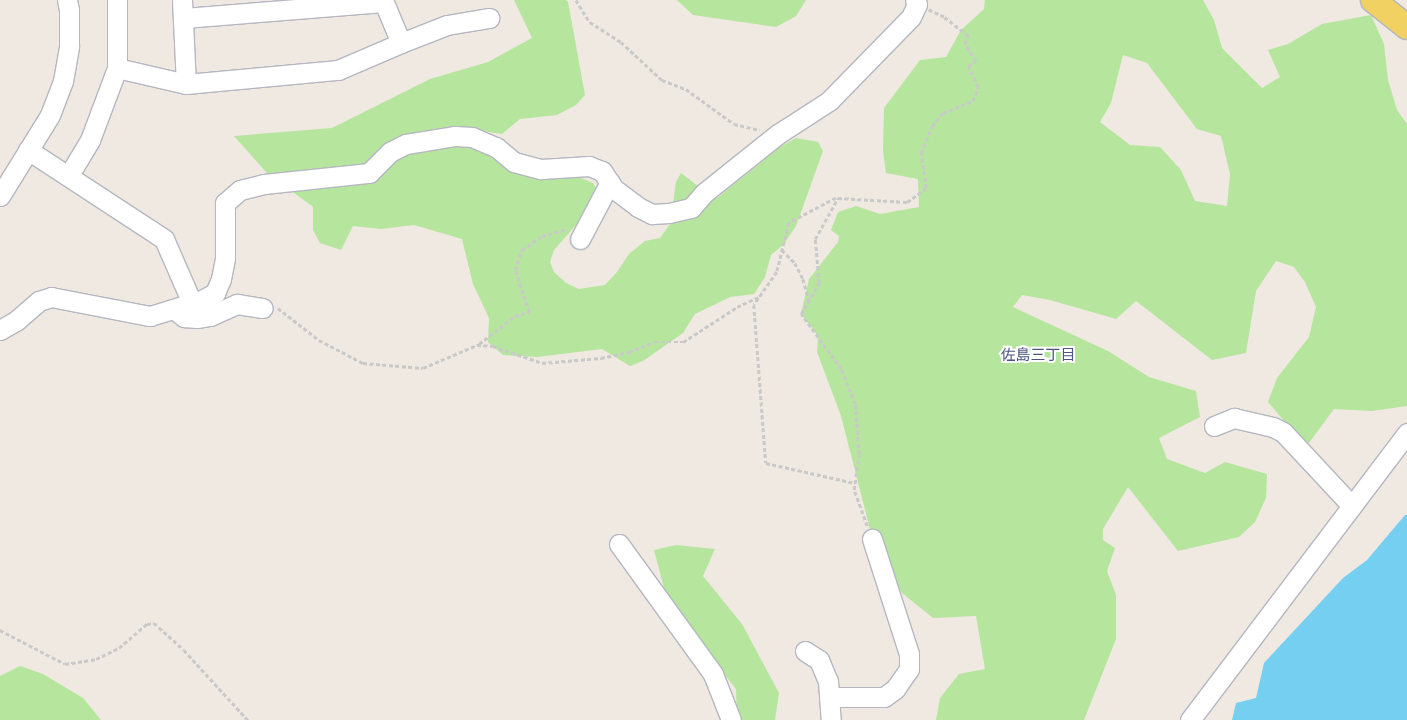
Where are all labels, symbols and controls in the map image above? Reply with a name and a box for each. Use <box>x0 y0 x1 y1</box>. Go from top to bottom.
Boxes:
district label: 佐島三丁目 <box>1001 347 1075 365</box>

